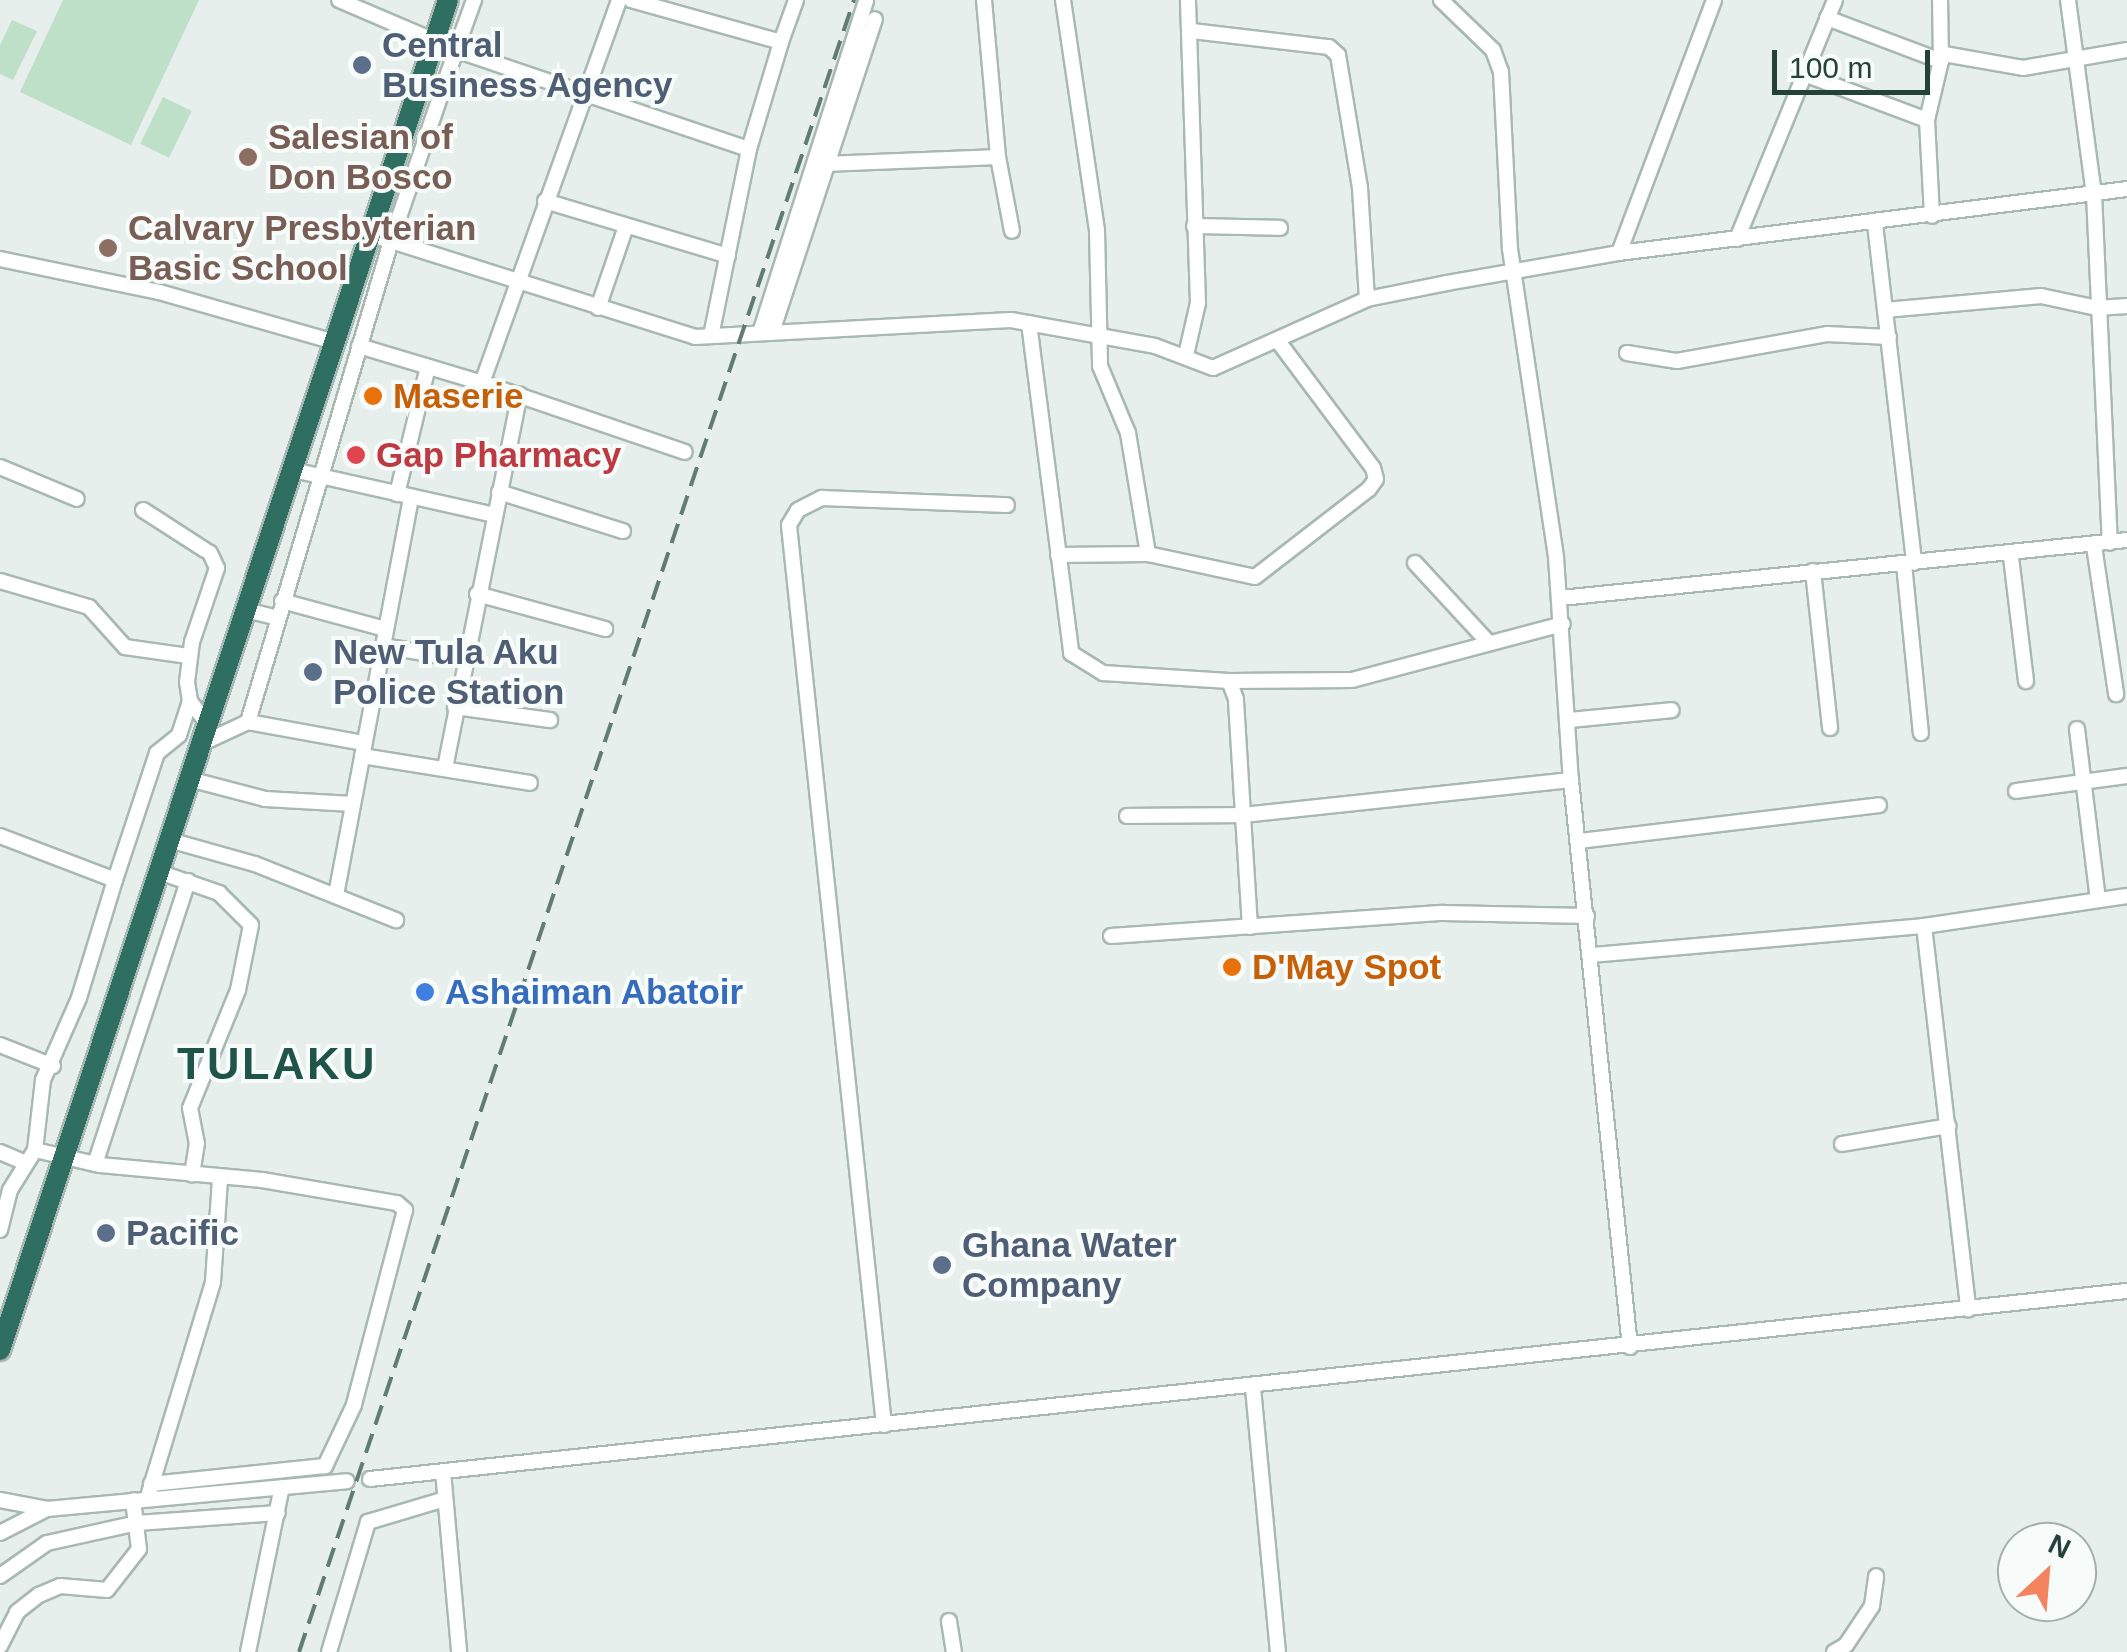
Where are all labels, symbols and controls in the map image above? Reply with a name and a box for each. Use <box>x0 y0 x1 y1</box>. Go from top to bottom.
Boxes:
place label: Central Business Agency <box>382 24 674 106</box>
scale bar <box>1777 30 1934 92</box>
text: 100 m <box>1789 51 1872 84</box>
marker: Central Business Agency <box>351 54 373 76</box>
place label: Salesian of Don Bosco <box>268 116 453 198</box>
marker: Salesian of Don Bosco <box>237 146 259 168</box>
place label: Calvary Presbyterian Basic School <box>128 207 476 289</box>
marker: Calvary Presbyterian Basic School <box>97 237 119 259</box>
place label: Maserie <box>393 375 523 417</box>
marker: Maserie <box>362 385 384 407</box>
place label: Gap Pharmacy <box>376 434 621 476</box>
marker: Gap Pharmacy <box>345 444 367 466</box>
place label: New Tula Aku Police Station <box>333 631 564 713</box>
marker: New Tula Aku Police Station <box>302 661 324 683</box>
place label: D'May Spot <box>1252 946 1441 988</box>
marker: D'May Spot <box>1221 956 1243 978</box>
place label: Ashaiman Abatoir <box>445 971 744 1013</box>
marker: Ashaiman Abatoir <box>414 981 436 1003</box>
district label: TULAKU <box>177 1037 377 1091</box>
place label: Pacific <box>126 1212 239 1254</box>
marker: Pacific <box>95 1222 117 1244</box>
place label: Ghana Water Company <box>962 1224 1177 1306</box>
marker: Ghana Water Company <box>931 1254 953 1276</box>
north arrow <box>1997 1522 2097 1622</box>
text: N <box>2044 1528 2075 1565</box>

